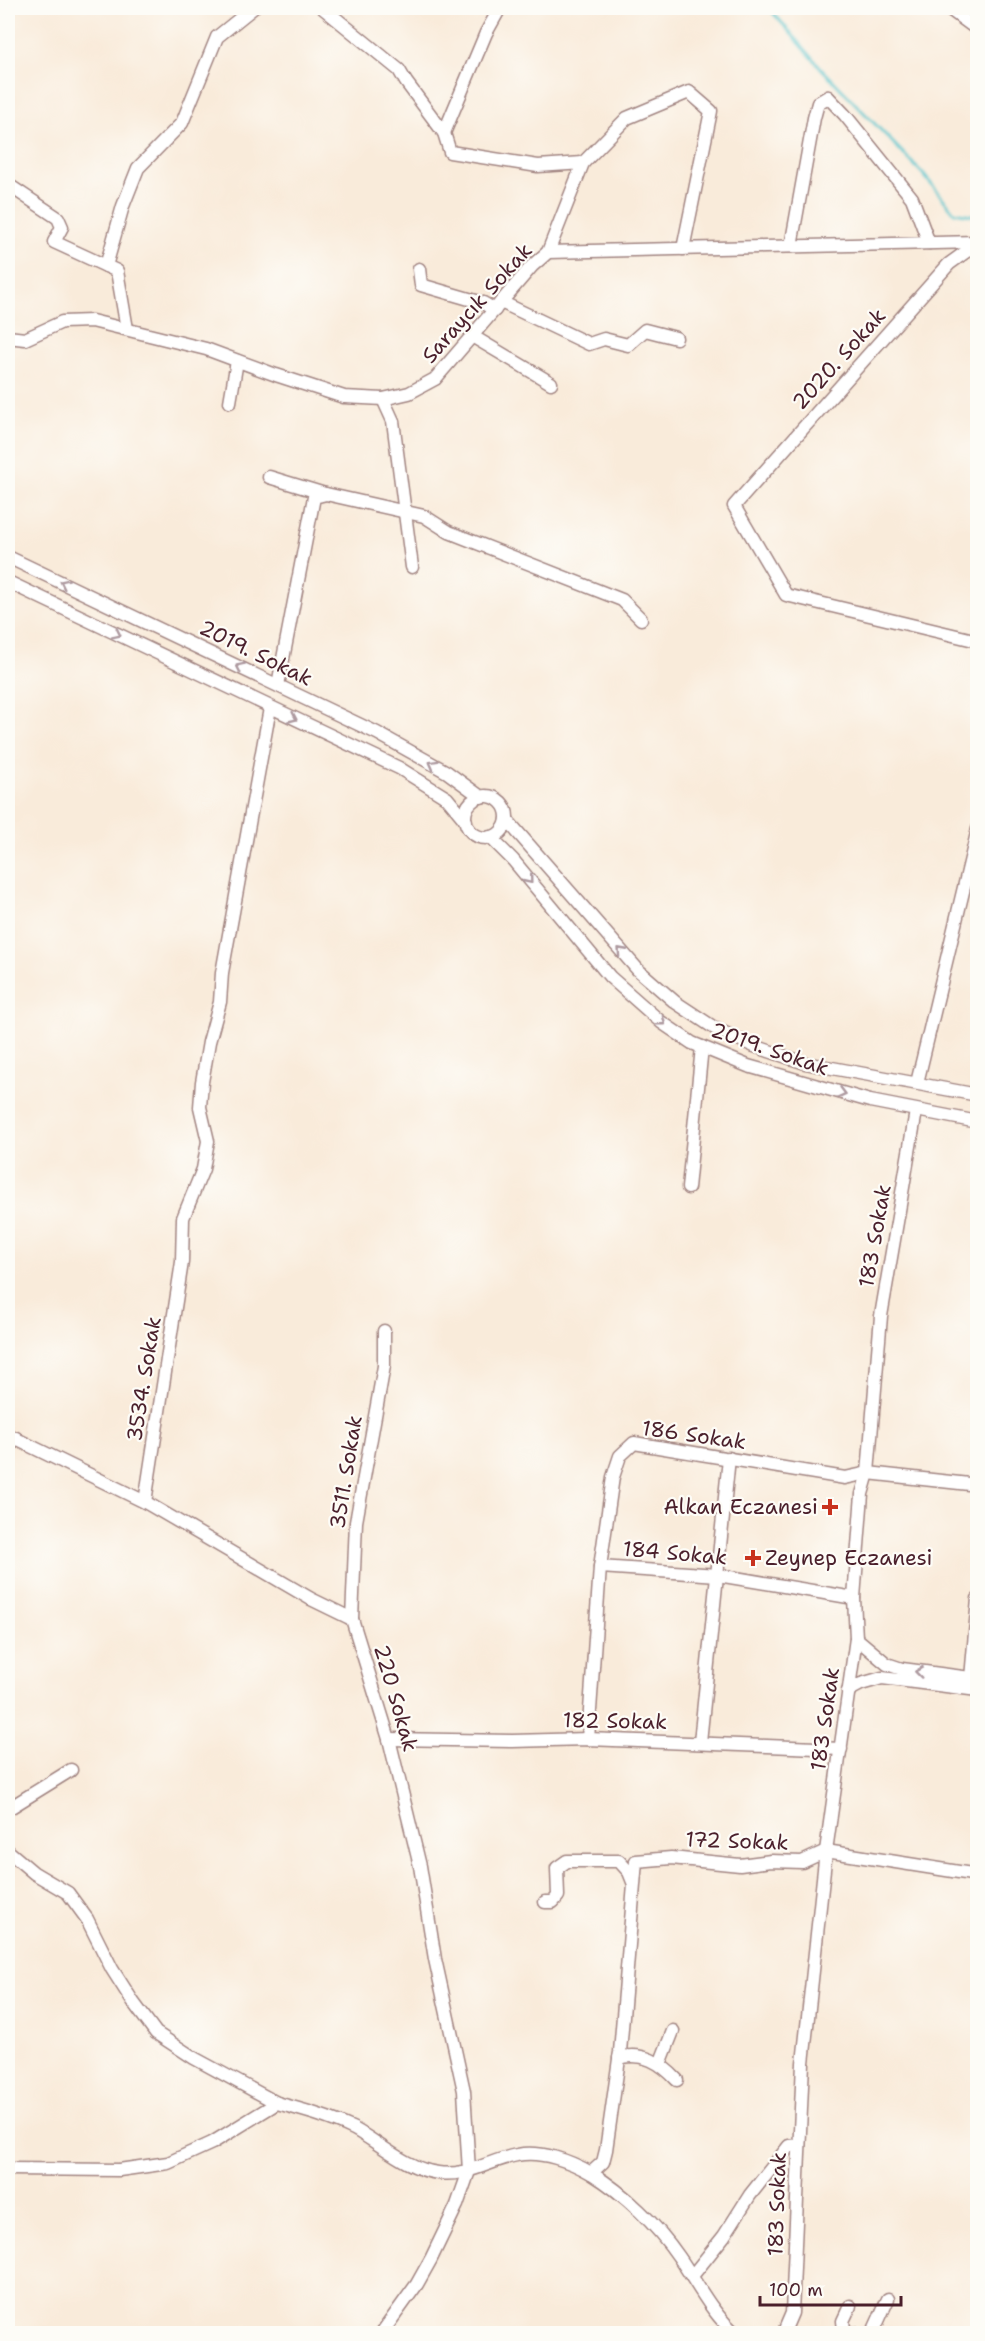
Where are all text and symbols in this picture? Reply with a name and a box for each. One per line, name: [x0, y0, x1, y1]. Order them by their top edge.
street label: Saraycık Sokak: [416, 237, 538, 369]
street label: 2020. Sokak: [786, 302, 892, 416]
one-way arrow: [60, 578, 71, 590]
street label: 2019. Sokak: [195, 613, 317, 693]
one-way arrow: [111, 627, 122, 639]
one-way arrow: [235, 663, 246, 675]
one-way arrow: [286, 711, 297, 723]
one-way arrow: [429, 760, 439, 771]
one-way arrow: [522, 873, 533, 884]
one-way arrow: [617, 947, 628, 957]
one-way arrow: [656, 1014, 667, 1025]
street label: 2019. Sokak: [707, 1016, 833, 1082]
one-way arrow: [837, 1086, 847, 1099]
street label: 183 Sokak: [852, 1182, 898, 1290]
street label: 3534. Sokak: [120, 1315, 168, 1443]
street label: 3511. Sokak: [323, 1413, 369, 1531]
street label: 186 Sokak: [640, 1414, 748, 1456]
place label: Alkan Eczanesi: [664, 1493, 818, 1521]
marker: Alkan Eczanesi: [823, 1500, 837, 1514]
street label: 184 Sokak: [622, 1534, 728, 1572]
place label: Zeynep Eczanesi: [765, 1544, 932, 1572]
marker: Zeynep Eczanesi: [746, 1551, 760, 1565]
street label: 220 Sokak: [367, 1641, 425, 1755]
street label: 183 Sokak: [804, 1665, 846, 1773]
one-way arrow: [915, 1666, 924, 1678]
street label: 182 Sokak: [563, 1706, 667, 1736]
street label: 172 Sokak: [685, 1825, 789, 1857]
street label: 183 Sokak: [761, 2151, 793, 2257]
scale bar: [760, 2269, 901, 2307]
text: 100 m: [769, 2278, 823, 2302]

